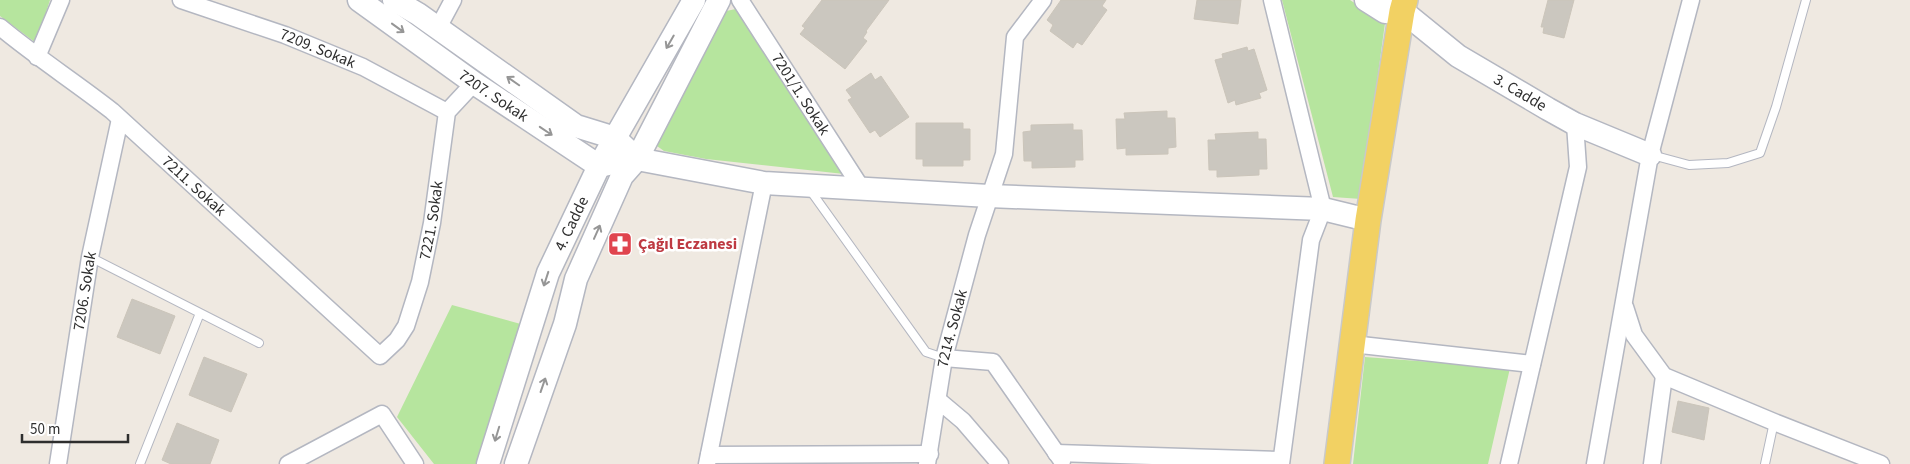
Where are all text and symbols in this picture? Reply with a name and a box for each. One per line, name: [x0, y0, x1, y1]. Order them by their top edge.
street label: 7209. Sokak: [277, 23, 359, 74]
one-way arrow: [391, 23, 404, 34]
one-way arrow: [665, 35, 675, 50]
street label: 7201/1. Sokak: [766, 49, 835, 139]
street label: 7207. Sokak: [454, 64, 533, 127]
street label: 3. Cadde: [1490, 68, 1551, 117]
one-way arrow: [506, 76, 520, 86]
one-way arrow: [539, 126, 553, 136]
street label: 7211. Sokak: [157, 151, 231, 221]
street label: 7221. Sokak: [414, 179, 449, 262]
street label: 4. Cadde: [549, 193, 594, 254]
one-way arrow: [593, 225, 603, 240]
pharmacy icon: Çağıl Eczanesi: [607, 231, 633, 257]
place label: Çağıl Eczanesi: [638, 233, 737, 255]
street label: 7206. Sokak: [68, 249, 102, 332]
one-way arrow: [541, 271, 550, 286]
street label: 7214. Sokak: [932, 287, 973, 369]
one-way arrow: [539, 378, 548, 393]
scale bar: [22, 412, 129, 444]
text: 50 m: [30, 419, 60, 440]
one-way arrow: [492, 426, 502, 442]

